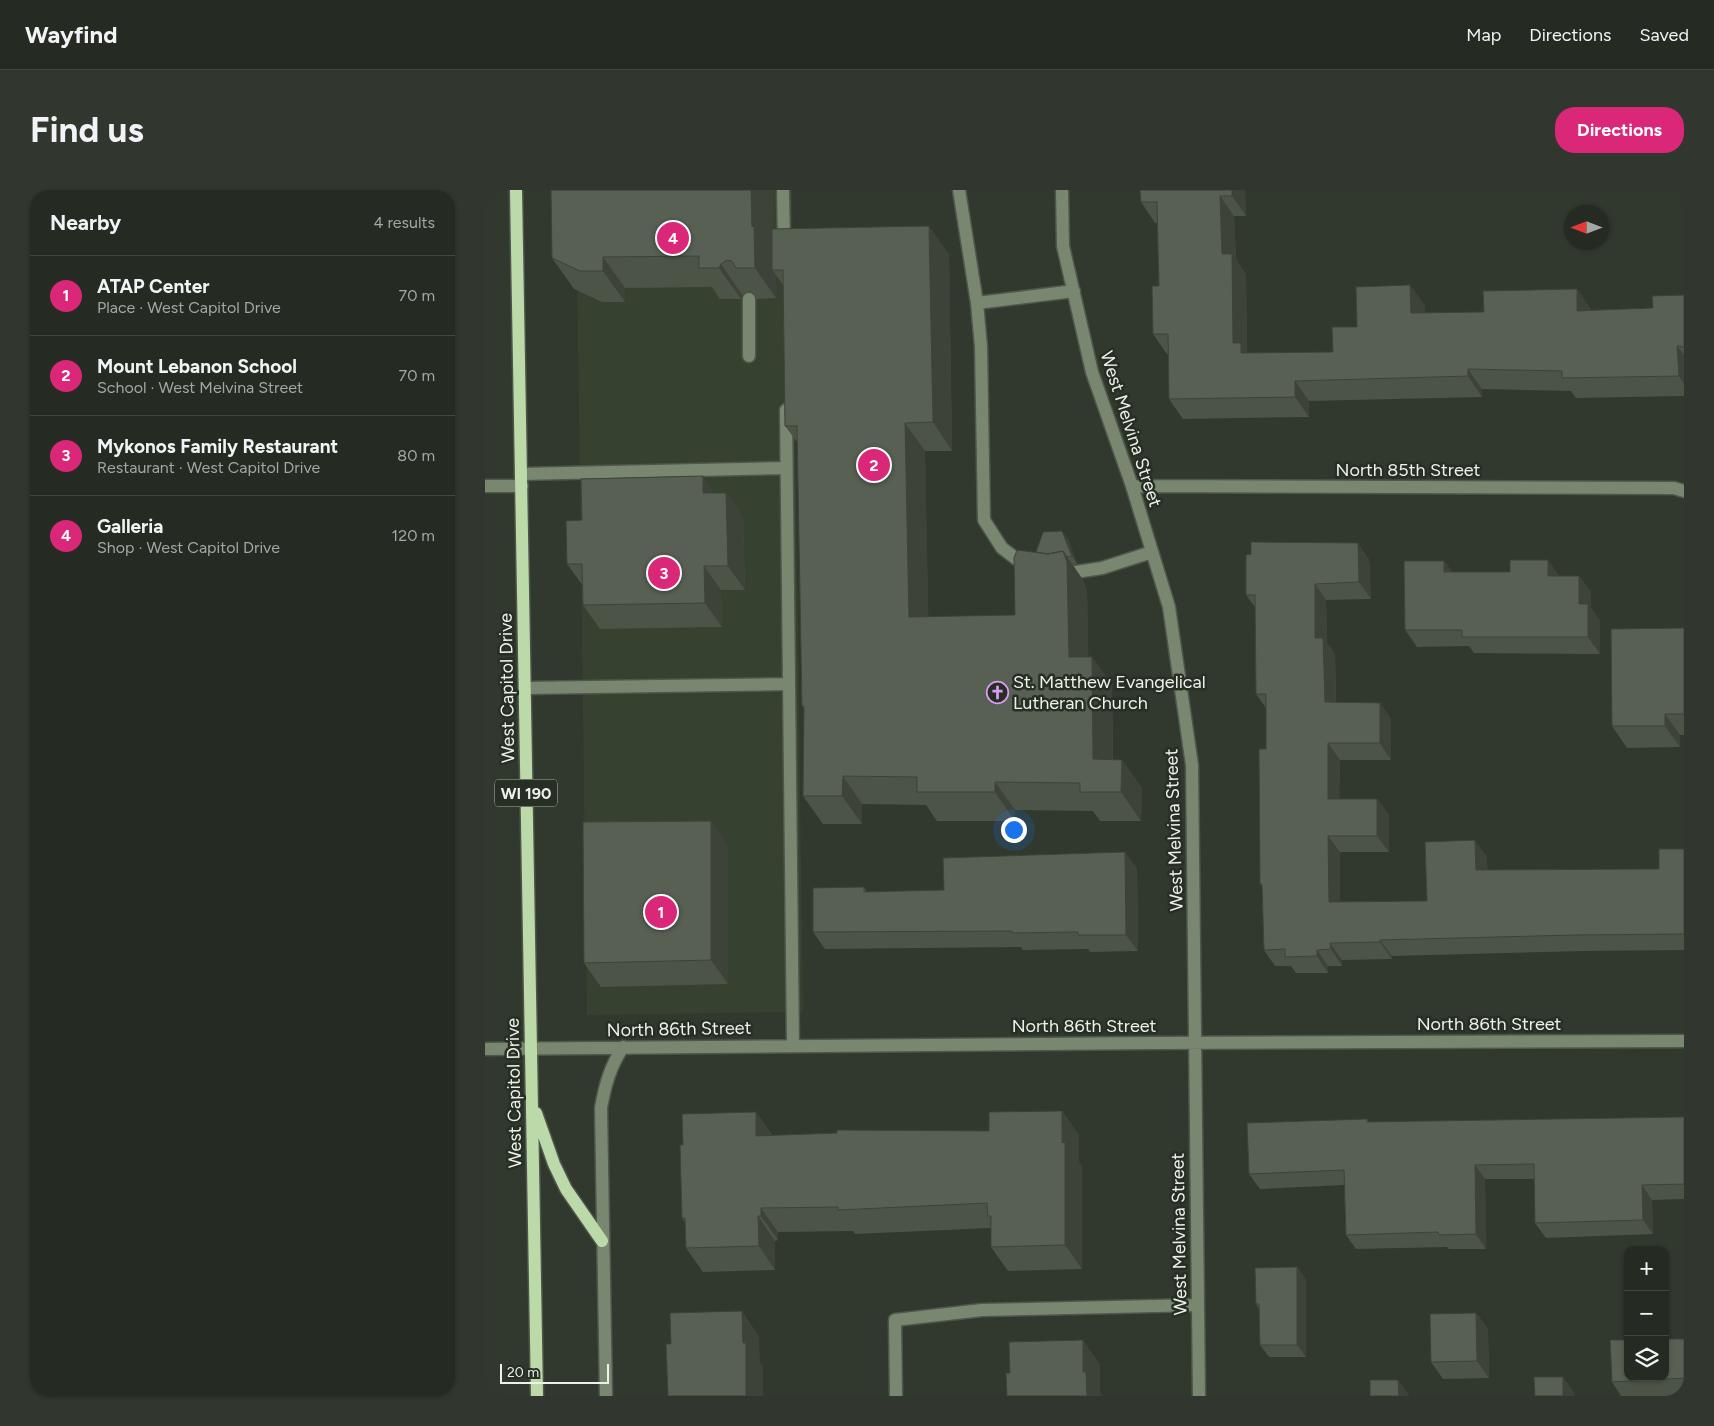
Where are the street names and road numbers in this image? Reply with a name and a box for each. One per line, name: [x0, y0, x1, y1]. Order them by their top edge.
street label: West Melvina Street: [1095, 348, 1167, 510]
street label: North 85th Street: [1336, 459, 1481, 481]
street label: West Capitol Drive: [495, 613, 519, 763]
street label: West Melvina Street: [1160, 748, 1188, 912]
road number: WI 190: [495, 780, 557, 806]
street label: North 86th Street: [1417, 1013, 1562, 1035]
street label: North 86th Street: [1012, 1015, 1157, 1037]
street label: North 86th Street: [606, 1017, 752, 1041]
street label: West Capitol Drive: [502, 1018, 526, 1168]
street label: West Melvina Street: [1167, 1152, 1191, 1315]

